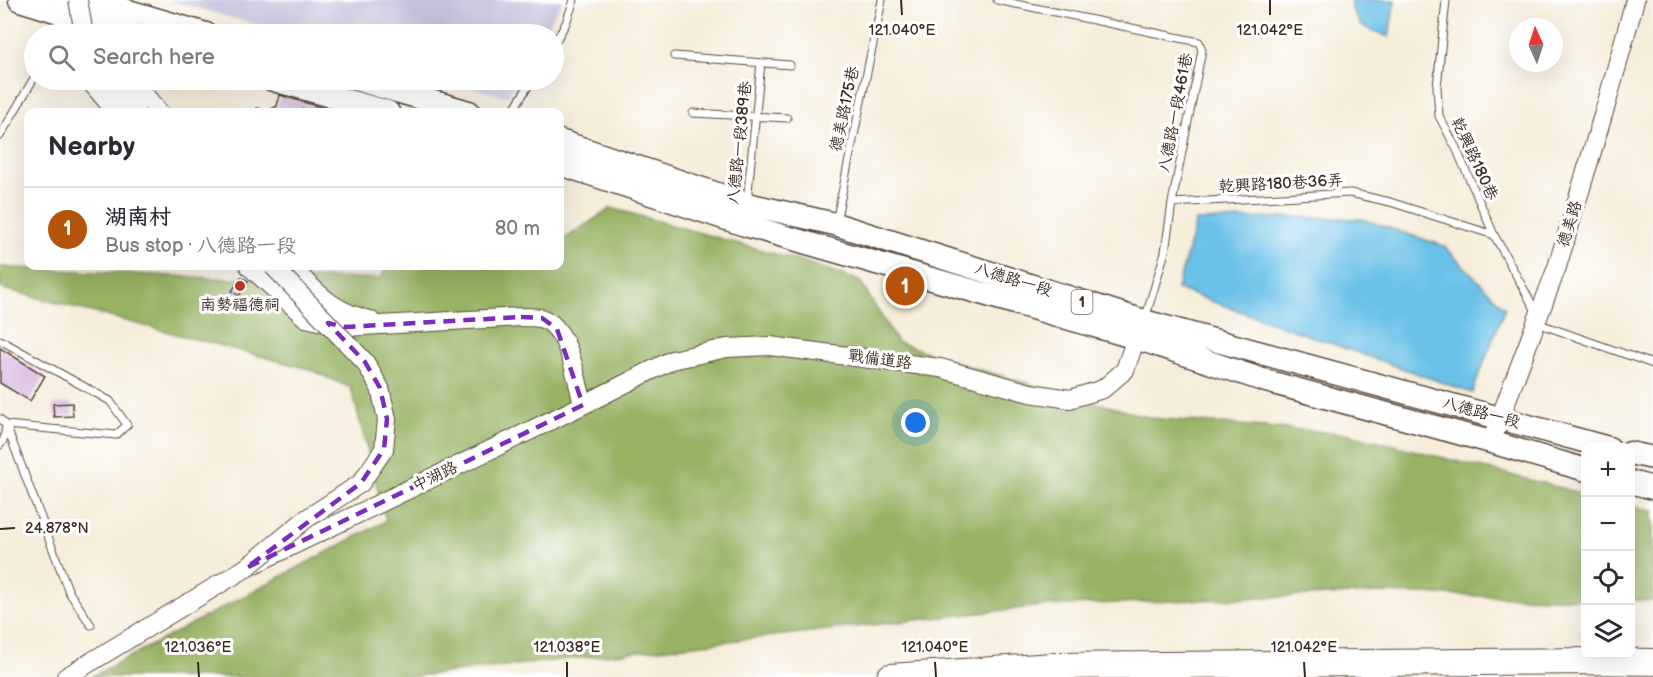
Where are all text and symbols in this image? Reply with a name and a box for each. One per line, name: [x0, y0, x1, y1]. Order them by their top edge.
north arrow: [1509, 18, 1563, 72]
text: 121.040°E: [869, 21, 935, 40]
text: 121.042°E: [1237, 21, 1303, 40]
search box: [24, 24, 564, 90]
icon: search: [45, 41, 78, 74]
text: Search here: [93, 44, 215, 71]
street label: 八德路一段461巷: [1155, 51, 1197, 175]
street label: 德美路175巷: [827, 64, 863, 154]
street label: 八德路一段389巷: [724, 80, 756, 206]
street label: 乾興路180巷: [1447, 115, 1501, 203]
text: Nearby: [48, 132, 135, 163]
street label: 乾興路180巷36弄: [1218, 171, 1344, 197]
street label: 德美路: [1554, 198, 1586, 250]
text: 湖南村: [105, 204, 171, 231]
text: 1: [63, 217, 72, 241]
text: 80 m: [495, 217, 540, 241]
text: Bus stop · 八德路一段: [105, 234, 297, 258]
street label: 八德路一段: [972, 259, 1054, 301]
pin: 1: [886, 264, 924, 308]
marker: 南勢福德祠: [233, 279, 247, 293]
road number: 1: [1072, 290, 1092, 314]
place label: 南勢福德祠: [200, 296, 280, 315]
street label: 戰備道路: [847, 347, 913, 373]
street label: 八德路一段: [1440, 393, 1522, 433]
your location: [901, 408, 930, 437]
map controls: [1581, 443, 1635, 659]
button: +: [1581, 443, 1635, 497]
street label: 中湖路: [409, 458, 461, 496]
button: −: [1581, 497, 1635, 551]
text: 24.878°N: [25, 519, 89, 538]
button: locate: [1581, 551, 1635, 605]
button: layers: [1581, 605, 1635, 659]
text: 121.036°E: [165, 638, 232, 657]
text: 121.038°E: [534, 638, 600, 657]
text: 121.040°E: [902, 638, 968, 657]
text: 121.042°E: [1271, 638, 1337, 657]

